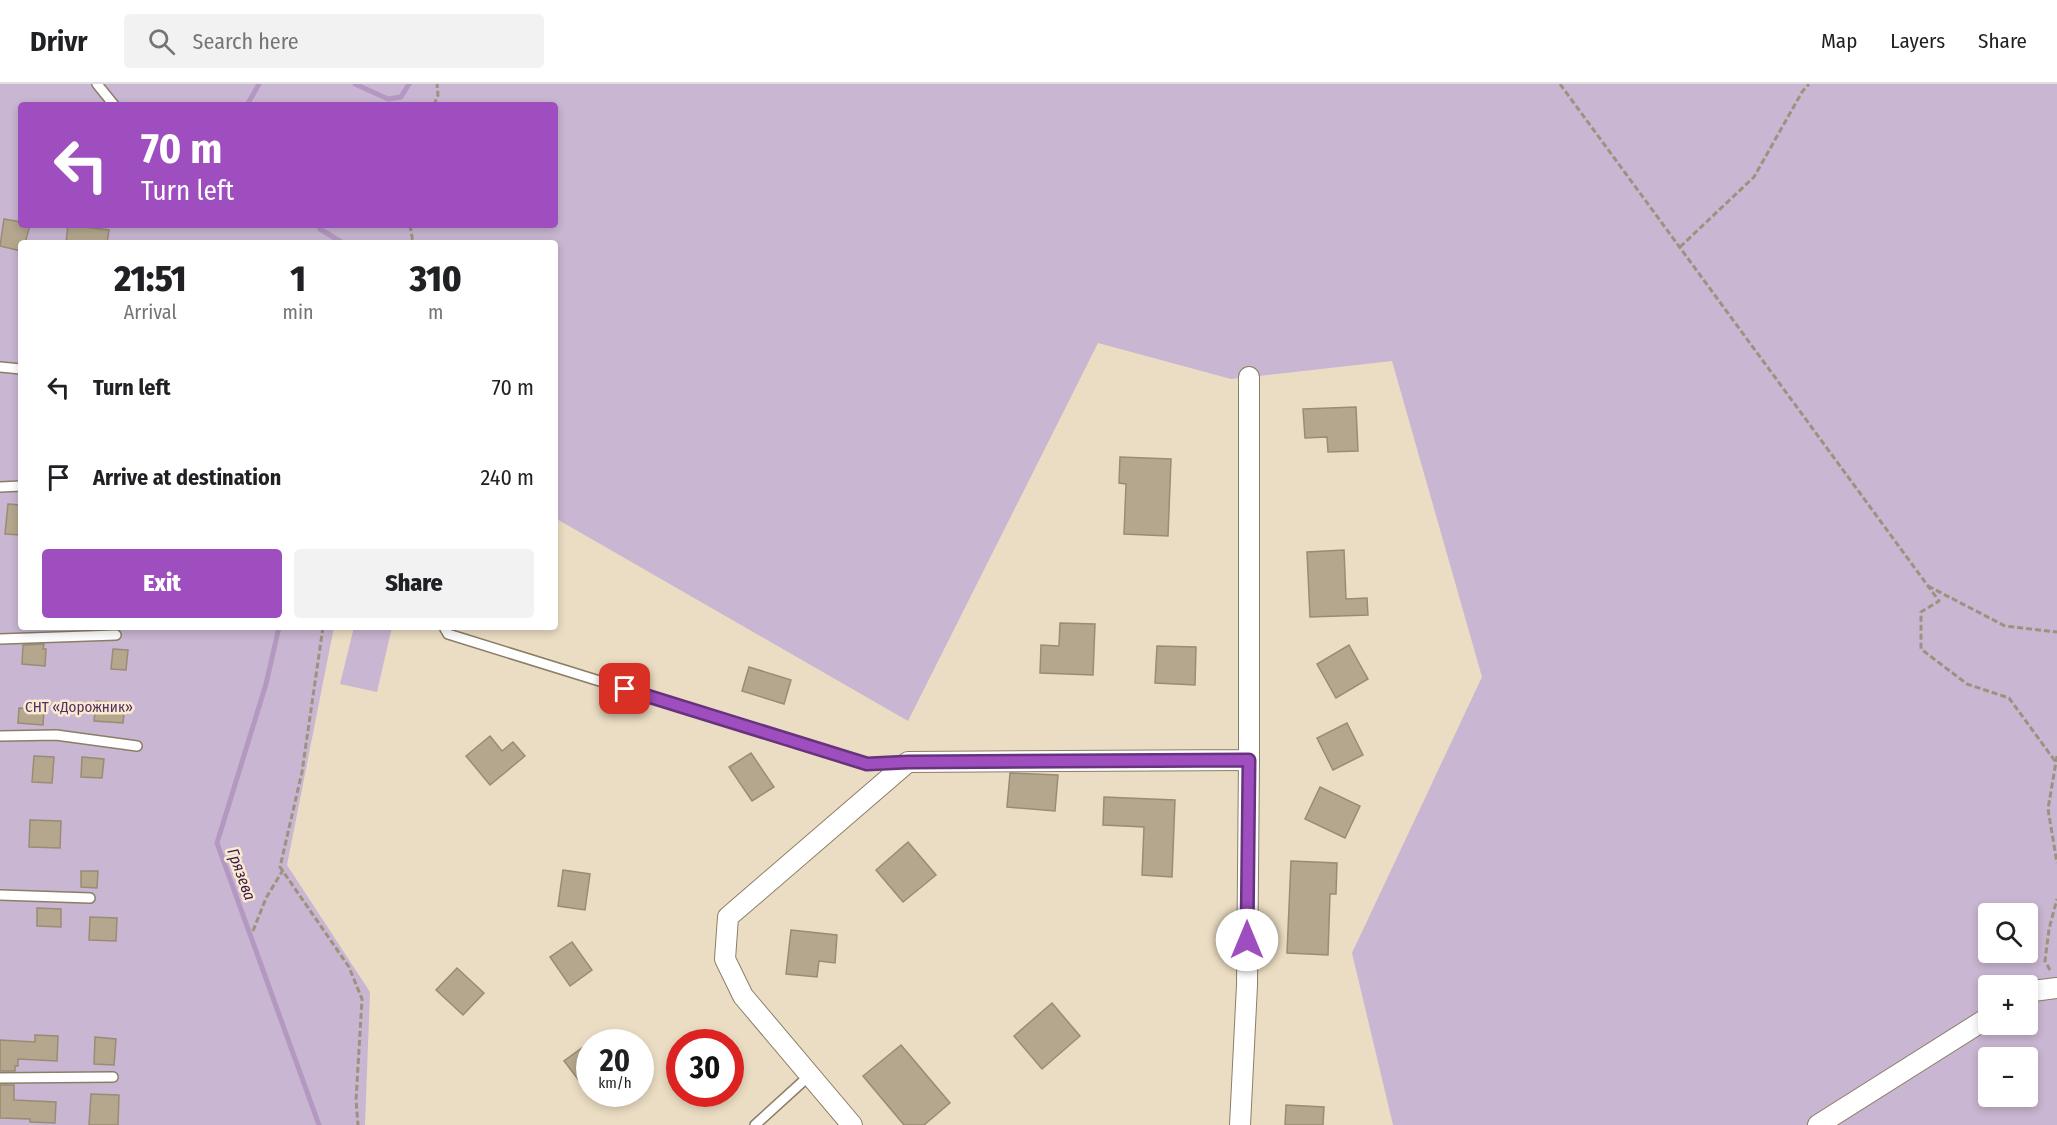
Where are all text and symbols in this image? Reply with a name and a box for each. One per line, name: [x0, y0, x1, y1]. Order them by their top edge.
search box: [124, 14, 544, 68]
text: Drivr: [30, 25, 88, 58]
icon: search: [145, 25, 178, 58]
text: Search here: [193, 28, 299, 55]
text: Map: [1821, 28, 1857, 54]
text: Layers: [1890, 28, 1945, 54]
text: Share: [1978, 28, 2027, 54]
text: 70 m: [141, 124, 222, 174]
icon: left: [42, 126, 120, 204]
text: Turn left: [141, 175, 234, 207]
text: 21:51: [114, 257, 186, 301]
text: 1: [290, 257, 306, 301]
text: 310: [410, 257, 462, 301]
text: Arrival: [124, 300, 177, 324]
text: min: [283, 300, 313, 324]
text: m: [428, 300, 443, 324]
icon: left: [42, 371, 75, 404]
text: Turn left: [93, 374, 171, 401]
text: 70 m: [492, 374, 534, 401]
icon: arrive: [42, 461, 75, 494]
text: Arrive at destination: [93, 464, 281, 491]
text: 240 m: [481, 464, 534, 491]
button: Exit: [42, 549, 282, 618]
button: Share: [294, 549, 534, 618]
pin: [599, 663, 650, 714]
icon: arrive: [608, 672, 641, 705]
park label: СНТ «Дорожник»: [25, 698, 133, 716]
water label: Грязева: [223, 846, 260, 903]
map controls: [1978, 903, 2038, 1107]
button: search: [1978, 903, 2038, 963]
position arrow: [1215, 908, 1279, 972]
button: +: [1978, 975, 2038, 1035]
speed limit sign: 30: [666, 1029, 744, 1107]
text: 20: [600, 1043, 630, 1079]
button: −: [1978, 1047, 2038, 1107]
text: km/h: [598, 1074, 632, 1092]

